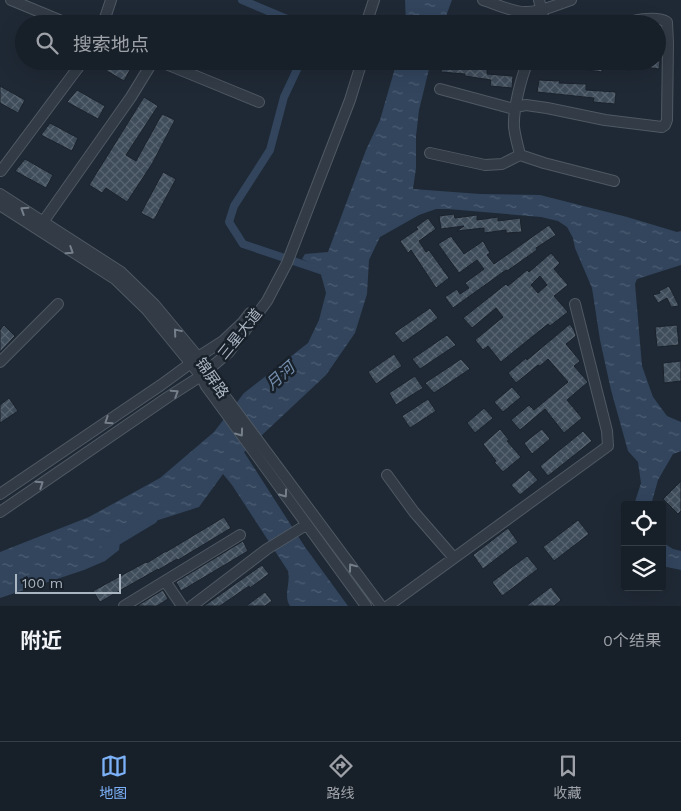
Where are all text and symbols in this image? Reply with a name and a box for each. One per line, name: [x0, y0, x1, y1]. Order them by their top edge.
search box: [15, 15, 666, 70]
icon: search: [33, 29, 61, 57]
text: 搜索地点: [73, 33, 149, 56]
one-way arrow: [21, 207, 30, 216]
one-way arrow: [65, 244, 74, 254]
street label: 三星大道: [214, 305, 266, 363]
one-way arrow: [174, 329, 183, 338]
street label: 锦屏路: [192, 354, 232, 402]
water label: 月河: [262, 356, 300, 394]
one-way arrow: [169, 389, 178, 399]
one-way arrow: [104, 415, 114, 424]
one-way arrow: [234, 427, 243, 437]
one-way arrow: [34, 481, 44, 490]
one-way arrow: [278, 488, 286, 497]
map controls: [621, 501, 666, 591]
button: locate: [621, 501, 666, 546]
button: layers: [621, 546, 666, 591]
one-way arrow: [349, 564, 357, 573]
scale bar: [15, 571, 121, 594]
text: 100 m: [22, 575, 63, 591]
text: 附近: [20, 628, 62, 653]
text: 0个结果: [603, 631, 661, 650]
tab: 地图: [100, 752, 128, 802]
tab: 路线: [327, 752, 355, 802]
tab: 收藏: [554, 752, 582, 802]

